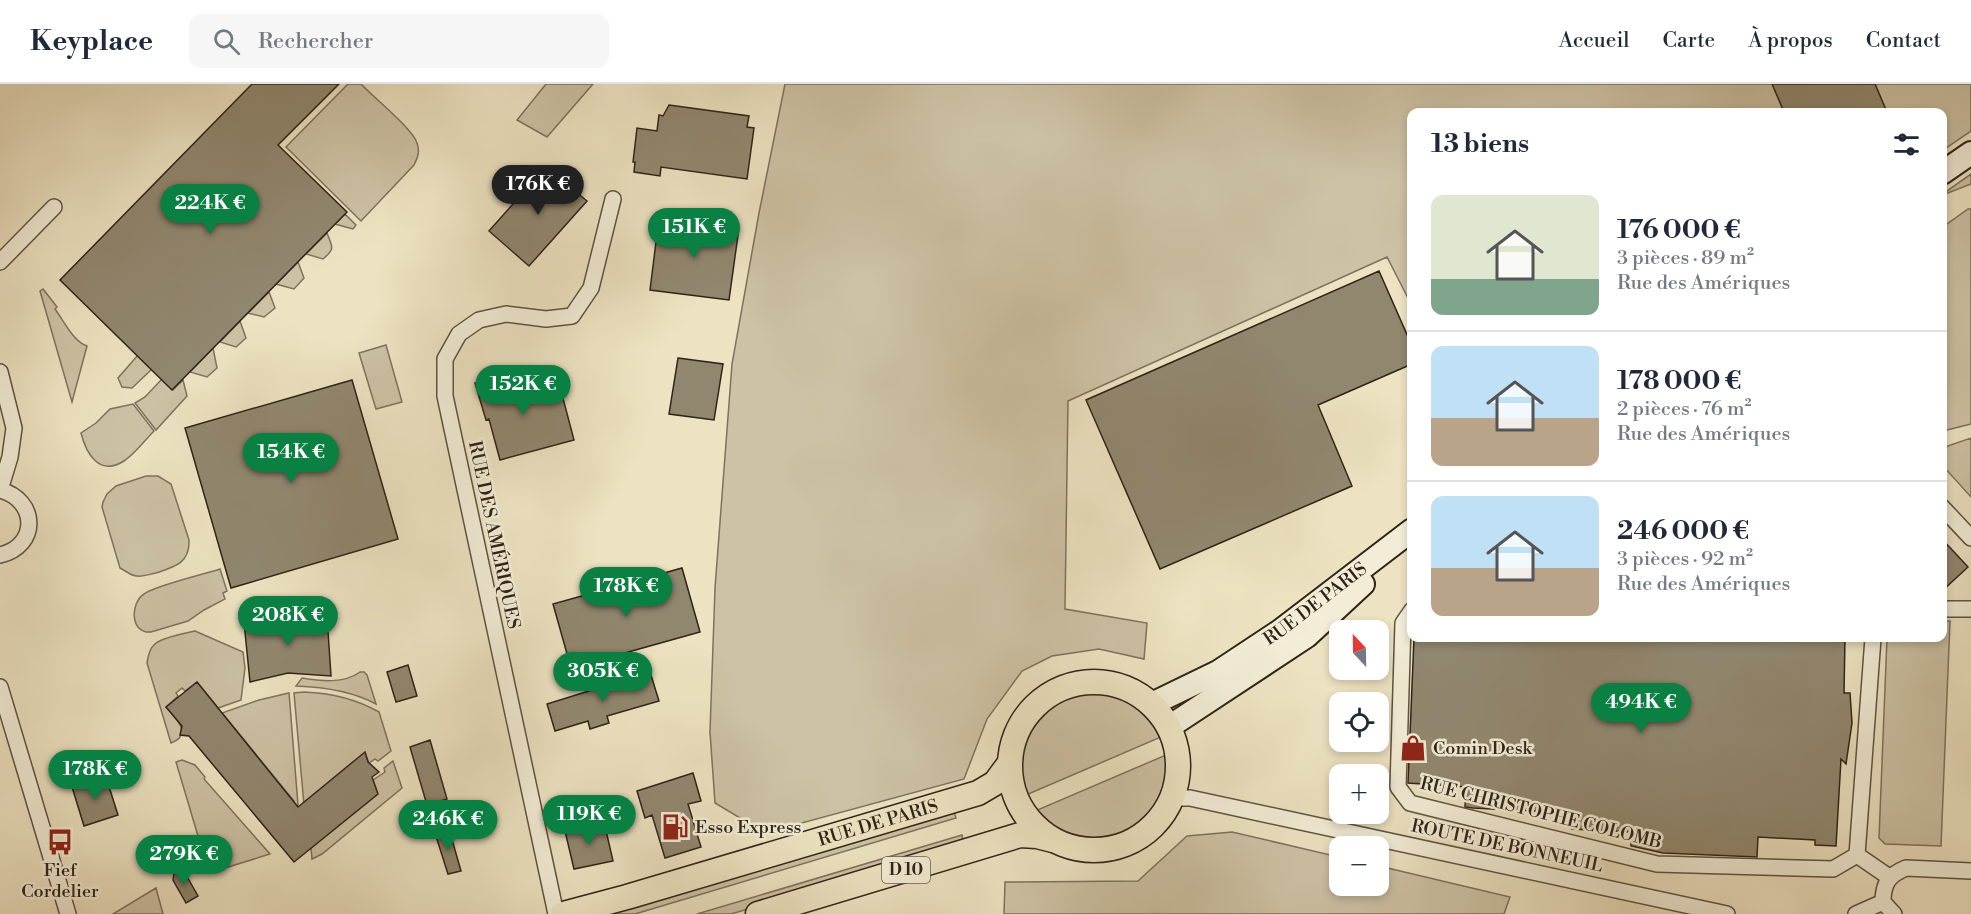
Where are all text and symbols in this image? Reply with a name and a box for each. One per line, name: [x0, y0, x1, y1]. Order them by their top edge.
search box: [189, 14, 609, 68]
text: Keyplace: [30, 24, 153, 59]
icon: search: [210, 25, 243, 58]
text: Rechercher: [258, 28, 373, 55]
text: Accueil: [1559, 28, 1630, 54]
text: Carte: [1663, 28, 1715, 54]
text: À propos: [1748, 28, 1833, 54]
text: Contact: [1866, 28, 1941, 54]
text: 13 biens: [1431, 128, 1529, 160]
icon: filters: [1890, 128, 1923, 161]
pin: 176K €: [489, 165, 587, 216]
text: 176K €: [506, 172, 570, 197]
pin: 224K €: [161, 184, 259, 235]
text: 224K €: [175, 191, 246, 216]
pin: 151K €: [645, 208, 743, 259]
text: 176 000 €: [1617, 214, 1741, 246]
text: 151K €: [662, 215, 726, 240]
icon: home: [1479, 219, 1551, 291]
text: 3 pièces · 89 m²: [1617, 246, 1754, 271]
text: Rue des Amériques: [1617, 271, 1790, 296]
pin: 152K €: [474, 365, 572, 416]
text: 178 000 €: [1617, 365, 1741, 397]
icon: home: [1479, 370, 1551, 442]
text: 152K €: [490, 372, 556, 397]
text: 2 pièces · 76 m²: [1617, 397, 1752, 422]
text: Rue des Amériques: [1617, 422, 1790, 447]
pin: 154K €: [242, 433, 340, 484]
street label: RUE DES AMÉRIQUES: [463, 439, 525, 631]
text: 154K €: [257, 440, 325, 465]
text: 246 000 €: [1617, 515, 1749, 547]
icon: home: [1479, 520, 1551, 592]
text: 3 pièces · 92 m²: [1617, 547, 1753, 572]
street label: RUE DE PARIS: [1259, 557, 1372, 650]
pin: 178K €: [577, 567, 675, 618]
text: Rue des Amériques: [1617, 572, 1790, 597]
text: 178K €: [593, 574, 659, 599]
pin: 208K €: [239, 596, 337, 647]
text: 208K €: [252, 603, 324, 628]
north arrow: [1329, 620, 1389, 680]
map controls: [1329, 620, 1389, 896]
pin: 305K €: [554, 652, 652, 703]
text: 305K €: [567, 659, 639, 684]
pin: 494K €: [1592, 683, 1690, 734]
text: 494K €: [1605, 690, 1677, 715]
button: locate: [1329, 692, 1389, 752]
shop icon: Comin Desk: [1398, 733, 1428, 763]
place label: Comin Desk: [1433, 737, 1534, 760]
pin: 178K €: [46, 750, 144, 801]
text: 178K €: [62, 757, 128, 782]
button: +: [1329, 764, 1389, 824]
street label: RUE CHRISTOPHE COLOMB: [1418, 772, 1664, 854]
street label: RUE DE PARIS: [815, 794, 941, 851]
pin: 119K €: [540, 795, 638, 846]
pin: 246K €: [399, 800, 497, 851]
text: 119K €: [557, 802, 621, 827]
text: 246K €: [412, 807, 484, 832]
fuel station icon: Esso Express: [660, 812, 690, 842]
street label: ROUTE DE BONNEUIL: [1409, 814, 1605, 878]
place label: Esso Express: [695, 816, 802, 839]
bus stop icon: Fief Cordelier: [45, 827, 75, 857]
pin: 279K €: [135, 835, 233, 886]
button: −: [1329, 836, 1389, 896]
text: 279K €: [150, 842, 218, 867]
road number: D 10: [882, 857, 930, 883]
place label: Fief Cordelier: [21, 859, 99, 903]

